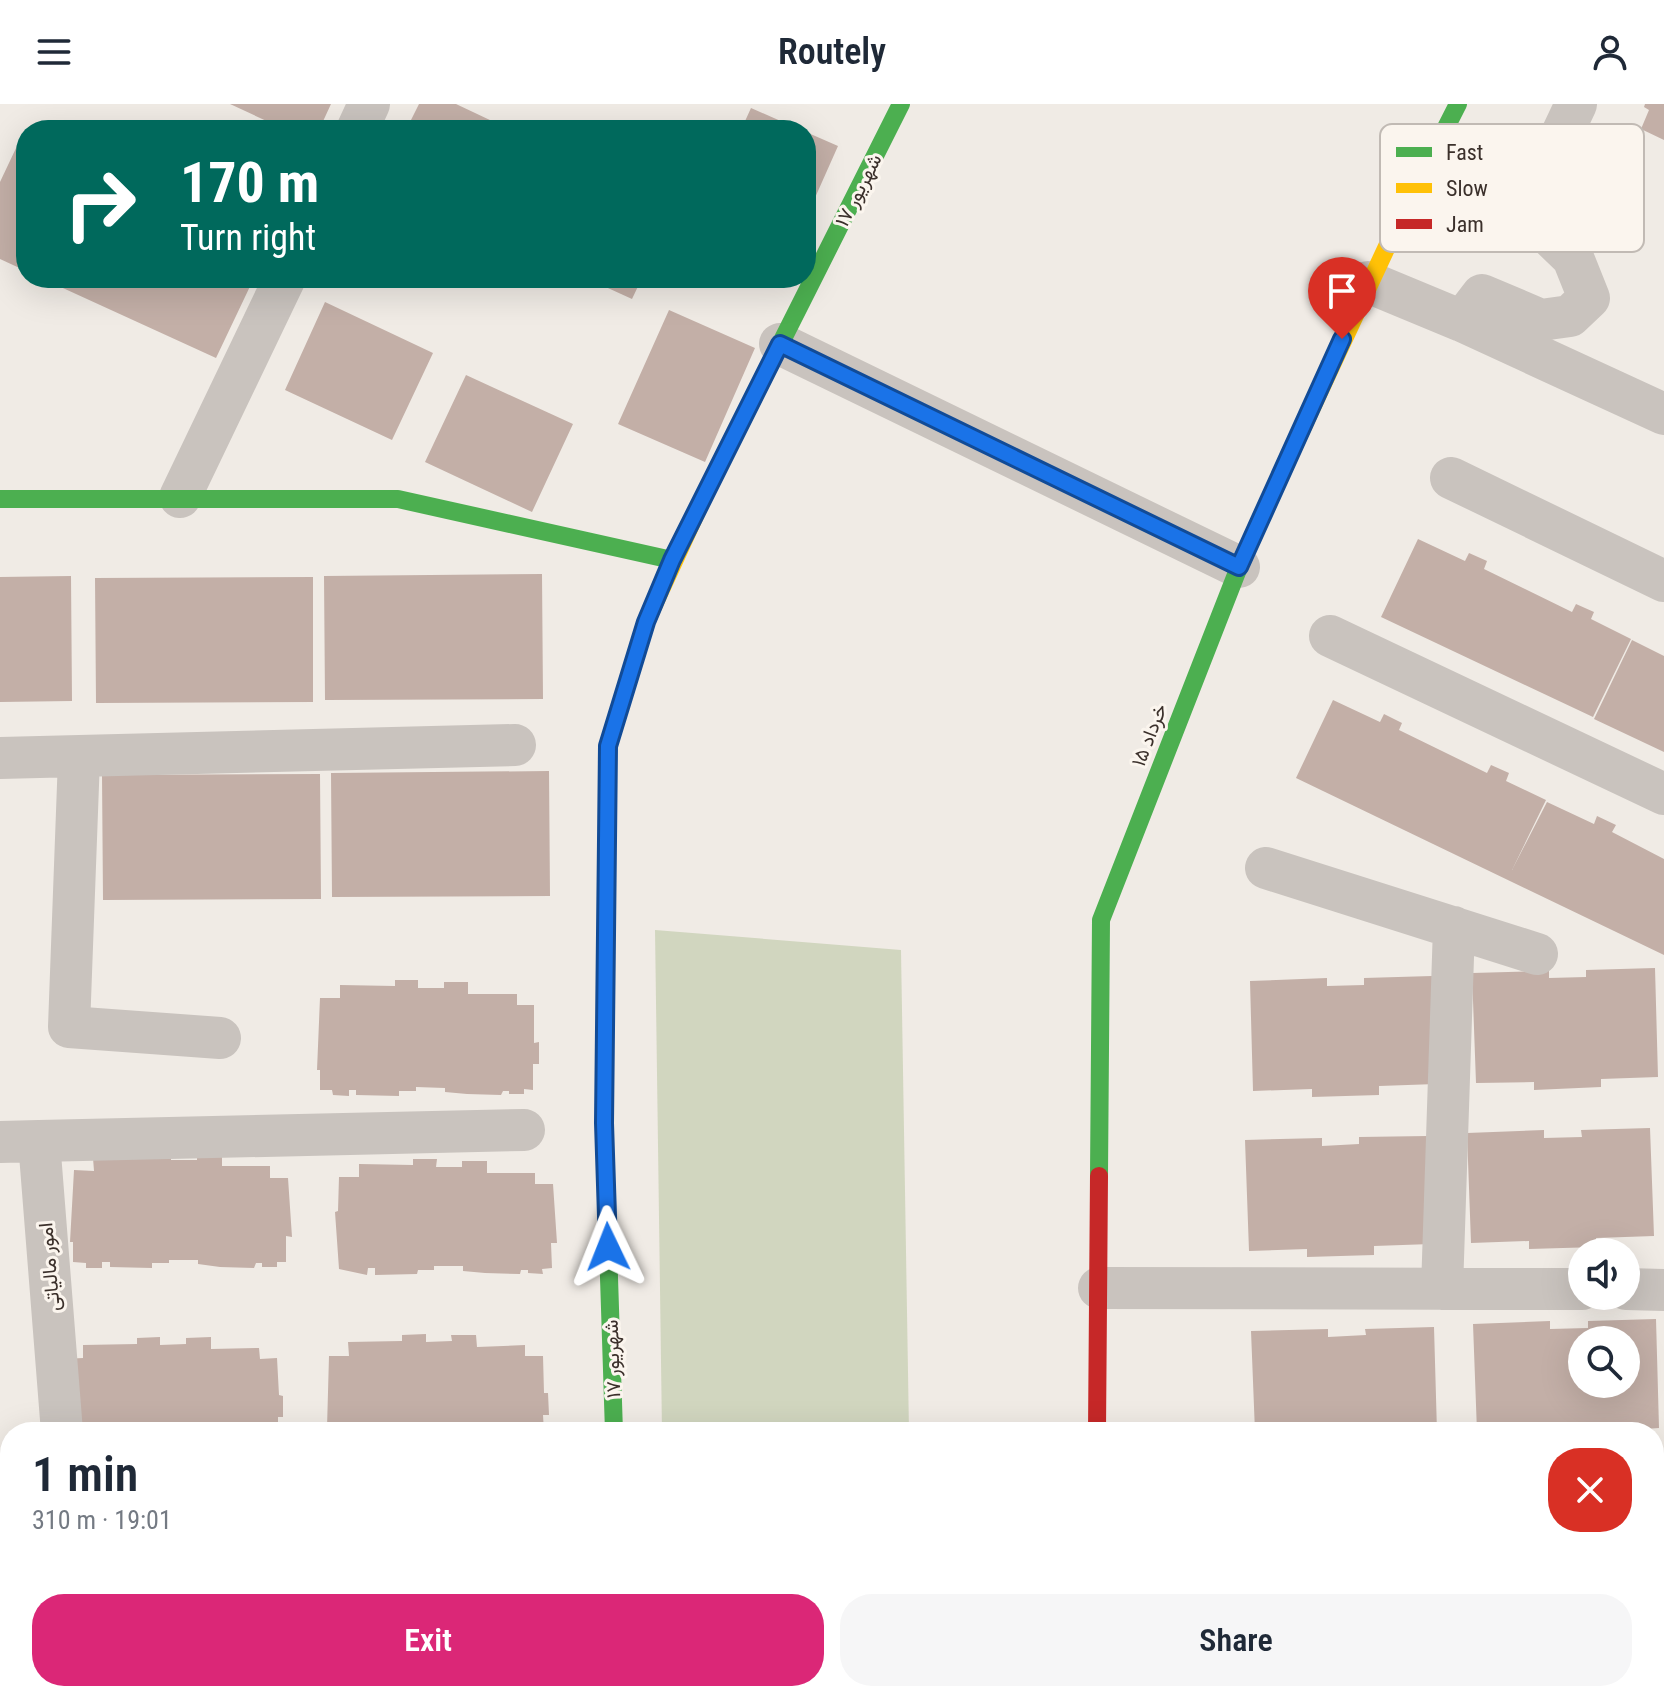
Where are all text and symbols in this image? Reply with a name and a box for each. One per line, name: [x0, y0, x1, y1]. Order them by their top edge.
icon: menu: [32, 30, 76, 74]
icon: person: [1588, 30, 1632, 74]
text: Routely: [778, 31, 886, 73]
legend: [1380, 124, 1644, 252]
text: Fast: [1446, 140, 1483, 165]
text: 170 m: [180, 150, 319, 216]
street label: ۱۷ شهریور: [829, 150, 887, 231]
icon: right: [48, 152, 152, 256]
text: Slow: [1446, 176, 1488, 201]
text: Jam: [1446, 212, 1484, 237]
text: Turn right: [180, 217, 316, 259]
pin: [1308, 257, 1376, 339]
icon: arrive: [1320, 269, 1364, 313]
street label: ۱۵ خرداد: [1126, 700, 1173, 770]
position arrow: [566, 1205, 650, 1289]
street label: امور مالیاتی: [33, 1222, 66, 1312]
map controls: [1568, 1238, 1640, 1398]
button: sound: [1568, 1238, 1640, 1310]
street label: ۱۷ شهریور: [599, 1319, 626, 1399]
button: search: [1568, 1326, 1640, 1398]
text: 1 min: [32, 1446, 138, 1503]
button: close: [1548, 1448, 1632, 1532]
text: 310 m · 19:01: [32, 1505, 172, 1535]
button: Exit: [32, 1594, 824, 1686]
button: Share: [840, 1594, 1632, 1686]

